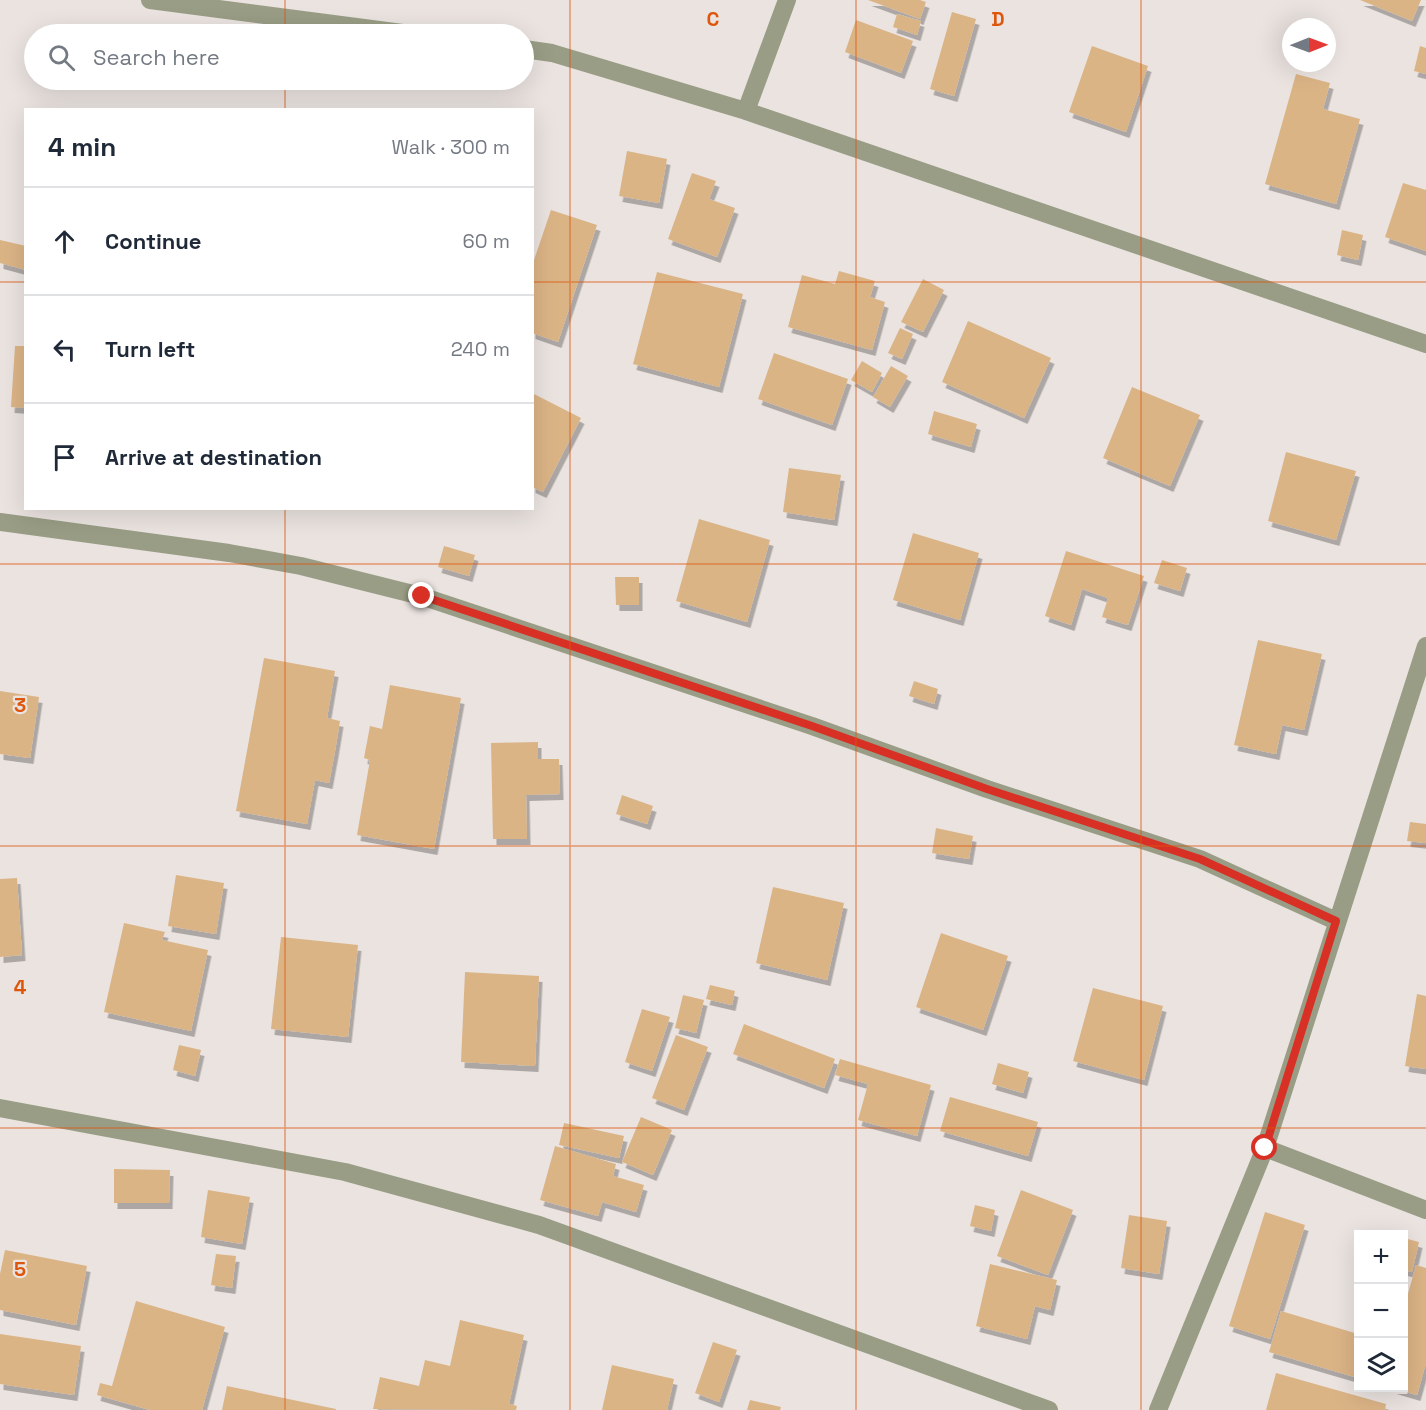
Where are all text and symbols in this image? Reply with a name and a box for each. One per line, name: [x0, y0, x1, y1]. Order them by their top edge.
text: C: [707, 6, 720, 32]
text: D: [991, 6, 1005, 32]
north arrow: [1282, 18, 1336, 72]
search box: [24, 24, 534, 90]
icon: search: [45, 41, 78, 74]
text: Search here: [93, 43, 220, 71]
text: 4 min: [48, 130, 116, 164]
text: Walk · 300 m: [391, 134, 510, 160]
icon: ahead: [48, 225, 81, 258]
text: Continue: [105, 227, 201, 255]
text: 60 m: [463, 228, 510, 254]
icon: left: [48, 333, 81, 366]
text: Turn left: [105, 335, 195, 363]
text: 240 m: [451, 336, 510, 362]
icon: arrive: [48, 441, 81, 474]
text: Arrive at destination: [105, 443, 322, 471]
route end: [408, 582, 434, 608]
text: 3: [14, 692, 26, 718]
text: 4: [14, 974, 27, 1000]
route start: [1251, 1134, 1277, 1160]
map controls: [1354, 1230, 1408, 1392]
button: +: [1354, 1230, 1408, 1284]
text: 5: [14, 1256, 26, 1282]
button: −: [1354, 1284, 1408, 1338]
button: layers: [1354, 1338, 1408, 1392]

